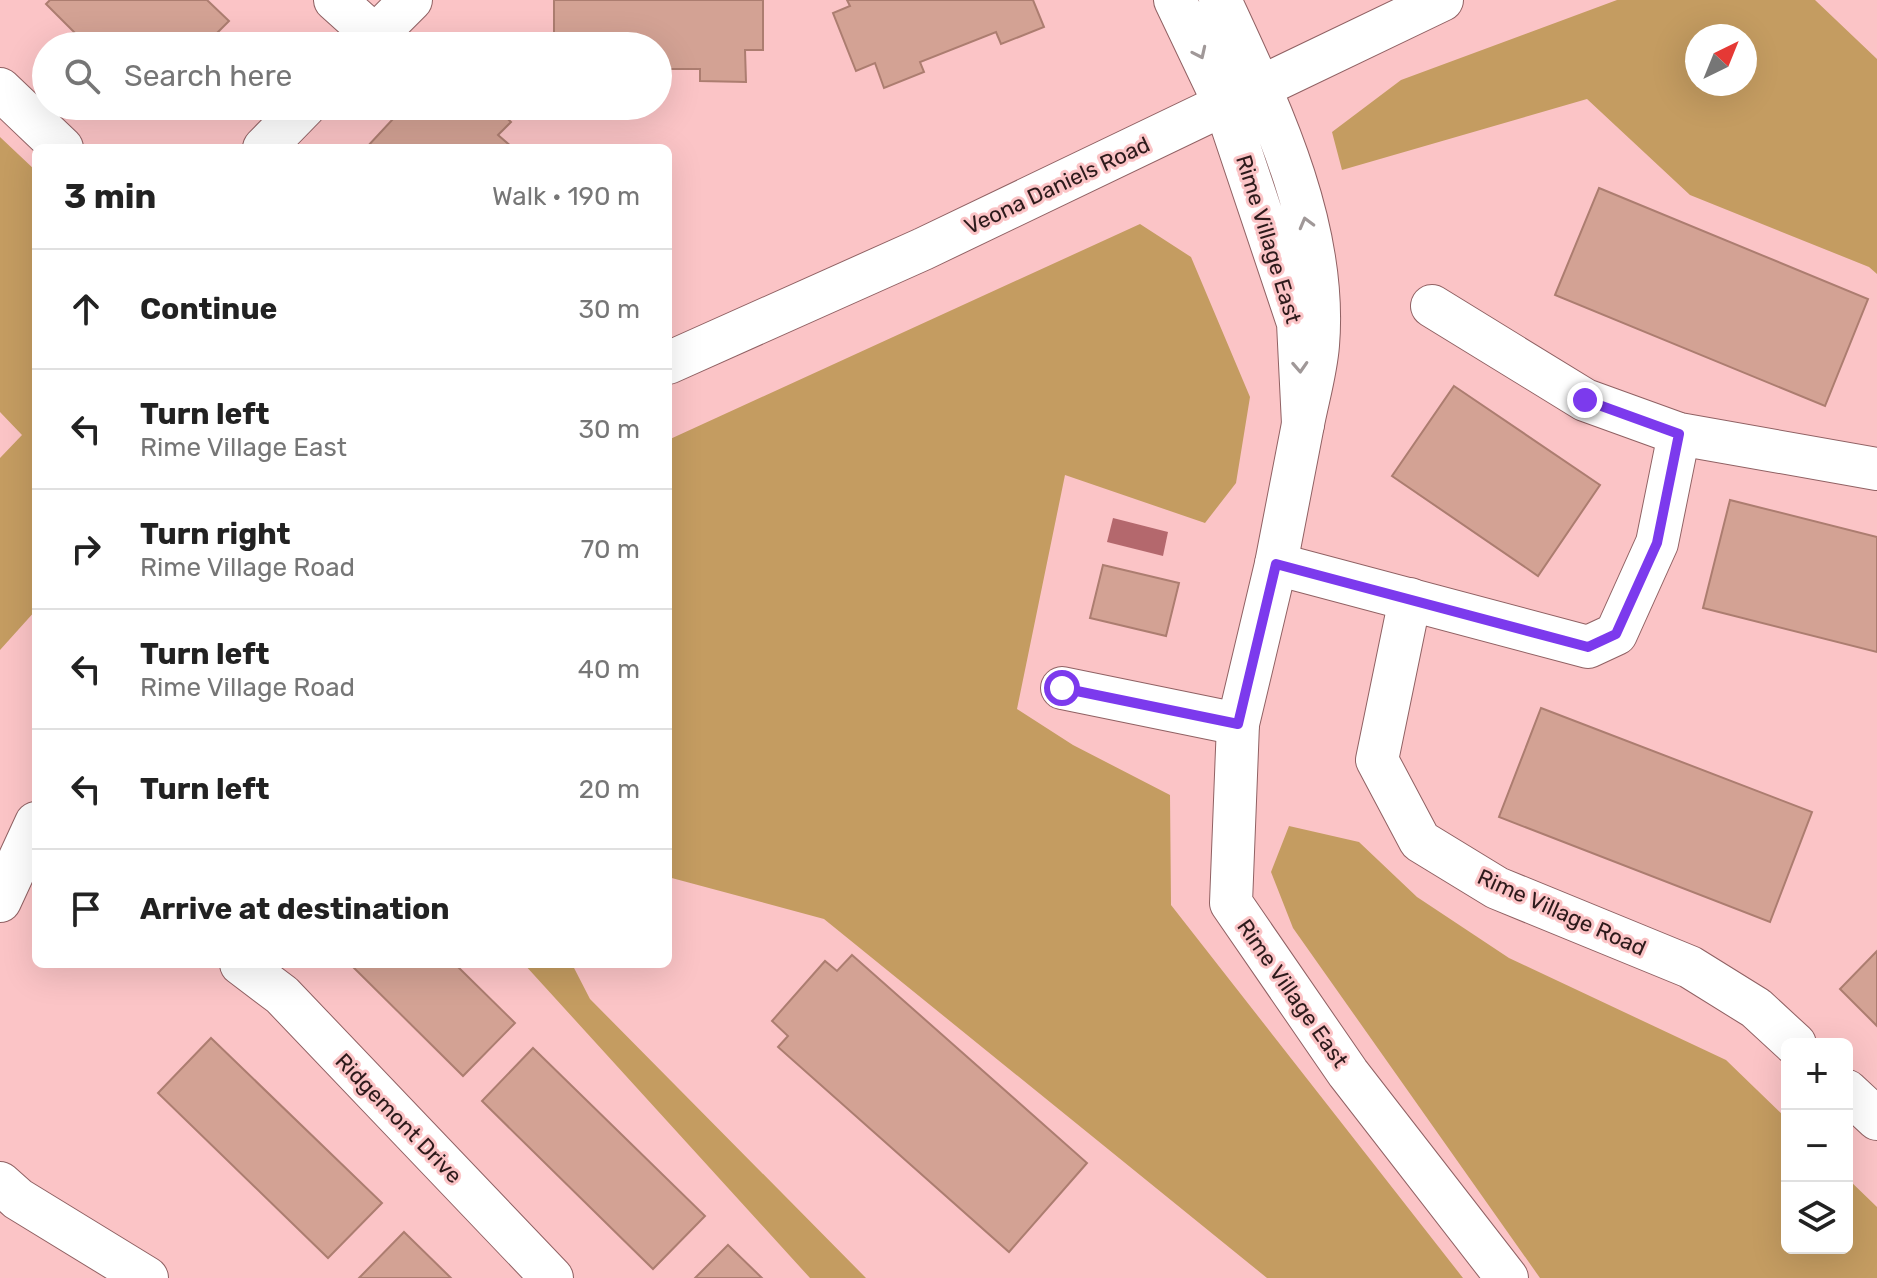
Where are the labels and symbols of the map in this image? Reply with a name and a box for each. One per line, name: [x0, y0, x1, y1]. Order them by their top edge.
north arrow: [1685, 24, 1757, 96]
one-way arrow: [1190, 44, 1206, 59]
street label: Veona Daniels Road: [960, 131, 1154, 240]
street label: Rime Village East: [1230, 152, 1307, 327]
one-way arrow: [1299, 217, 1316, 231]
one-way arrow: [1291, 361, 1308, 374]
route end: [1567, 382, 1603, 418]
route start: [1044, 670, 1080, 706]
street label: Rime Village Road: [1473, 863, 1650, 962]
street label: Rime Village East: [1231, 914, 1354, 1073]
street label: Ridgemont Drive: [330, 1048, 468, 1189]

